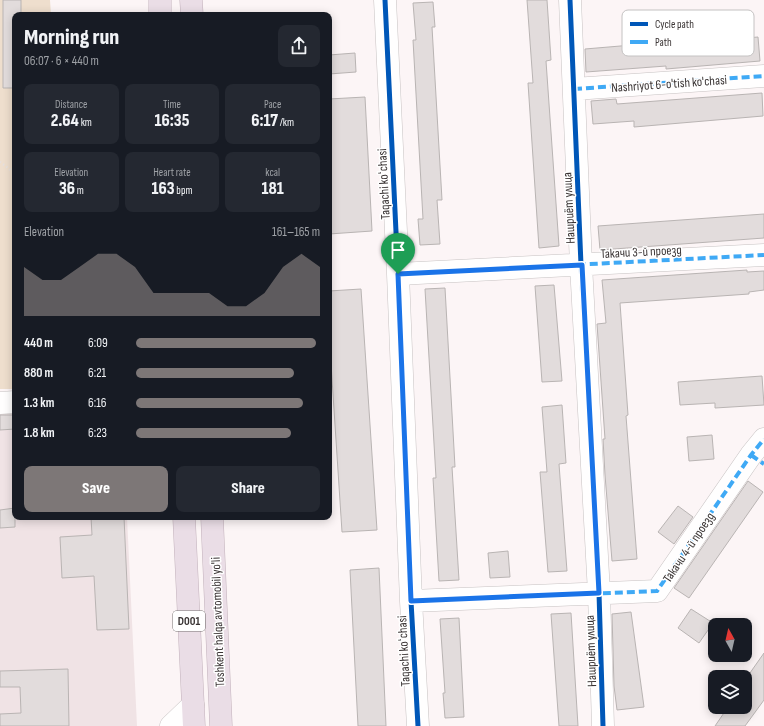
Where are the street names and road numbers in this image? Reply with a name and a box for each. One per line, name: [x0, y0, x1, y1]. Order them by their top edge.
street label: Nashriyot 6-o'tish ko'chasi: [611, 72, 727, 96]
street label: Taqachi koʻchasi: [374, 148, 394, 220]
street label: Нашриёт улица: [559, 172, 579, 244]
street label: Такачи 3-й проезд: [600, 242, 682, 262]
street label: Такачи 4-й проезд: [659, 509, 718, 586]
street label: Toshkent halqa avtomobil yo'li: [208, 557, 228, 687]
road number: D001: [173, 611, 205, 631]
street label: Taqachi koʻchasi: [394, 615, 414, 687]
street label: Нашриёт улица: [582, 615, 600, 687]

